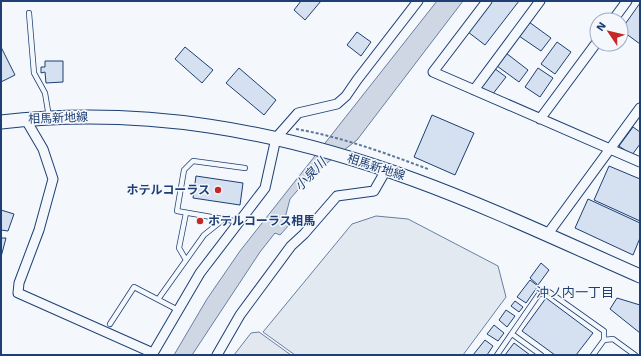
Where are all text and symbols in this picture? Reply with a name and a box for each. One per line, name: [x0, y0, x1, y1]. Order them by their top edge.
north arrow: [589, 12, 629, 52]
text: N: [594, 19, 609, 34]
street label: 相馬新地線: [28, 110, 88, 126]
street label: 相馬新地線: [345, 151, 407, 183]
water label: 小泉川: [291, 154, 331, 194]
place label: ホテルコーラス: [126, 183, 210, 197]
marker: ホテルコーラス: [213, 185, 223, 195]
place label: ホテルコーラス相馬: [208, 214, 316, 228]
marker: ホテルコーラス相馬: [195, 216, 205, 226]
district label: 沖ノ内一丁目: [536, 285, 614, 300]

